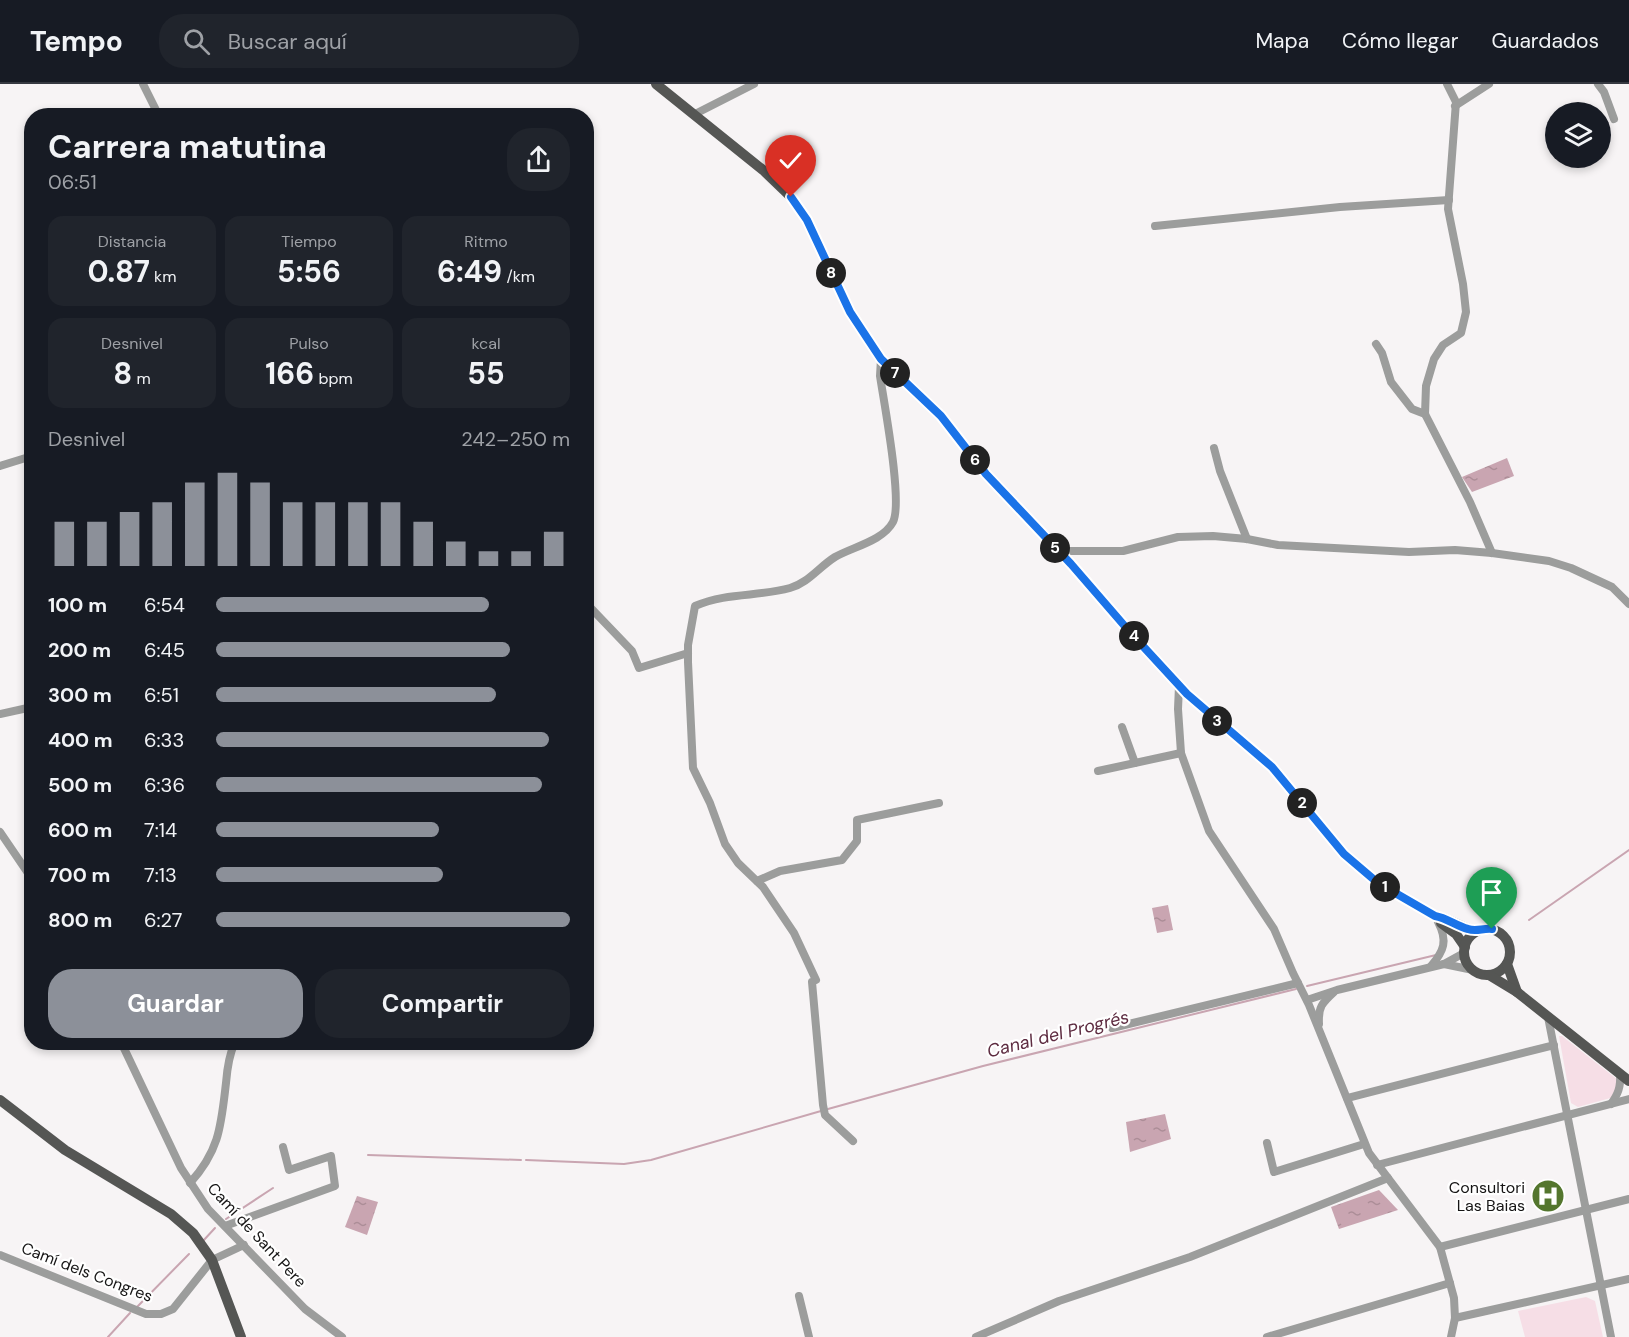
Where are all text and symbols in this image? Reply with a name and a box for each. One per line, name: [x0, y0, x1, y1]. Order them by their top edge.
search box: [159, 14, 579, 68]
text: Tempo: [30, 23, 123, 60]
icon: search: [180, 25, 213, 58]
text: Buscar aquí: [228, 27, 347, 56]
text: Mapa: [1255, 27, 1309, 55]
text: Cómo llegar: [1342, 27, 1459, 55]
text: Guardados: [1492, 27, 1599, 55]
map controls: [1545, 102, 1611, 168]
button: layers: [1545, 102, 1611, 168]
text: Carrera matutina: [48, 125, 327, 168]
button: share: [507, 128, 570, 191]
pin: [765, 135, 816, 197]
icon: check: [774, 144, 807, 177]
text: 06:51: [48, 169, 97, 195]
text: Distancia: [98, 231, 166, 252]
text: Tiempo: [281, 231, 337, 252]
text: Ritmo: [464, 231, 508, 252]
text: 0.87: [88, 252, 150, 291]
text: 5:56: [277, 252, 341, 291]
text: 6:49: [437, 252, 502, 291]
pin: 8: [816, 258, 846, 288]
text: 8: [826, 262, 836, 283]
text: km: [150, 266, 176, 287]
text: /km: [502, 266, 535, 287]
text: Desnivel: [101, 333, 163, 354]
text: Pulso: [289, 333, 329, 354]
text: kcal: [472, 333, 500, 354]
text: 8: [113, 354, 132, 393]
text: 166: [265, 354, 314, 393]
text: 55: [467, 354, 505, 393]
pin: 7: [880, 358, 910, 388]
text: 7: [891, 362, 899, 383]
text: m: [132, 368, 151, 389]
text: bpm: [314, 368, 353, 389]
text: Desnivel: [48, 426, 125, 452]
text: 242–250 m: [461, 426, 570, 452]
pin: 6: [960, 445, 990, 475]
text: 6: [970, 449, 980, 470]
pin: 5: [1040, 533, 1070, 563]
text: 5: [1050, 537, 1060, 558]
text: 100 m: [48, 592, 107, 618]
text: 6:54: [144, 592, 185, 618]
pin: 4: [1119, 621, 1149, 651]
text: 4: [1129, 625, 1139, 646]
text: 200 m: [48, 637, 111, 663]
text: 6:45: [144, 637, 185, 663]
text: 300 m: [48, 682, 112, 708]
text: 6:51: [144, 682, 179, 708]
pin: 3: [1202, 706, 1232, 736]
text: 3: [1212, 710, 1222, 731]
text: 400 m: [48, 727, 113, 753]
text: 6:33: [144, 727, 184, 753]
text: 500 m: [48, 772, 112, 798]
text: 6:36: [144, 772, 185, 798]
pin: 2: [1287, 788, 1317, 818]
text: 2: [1297, 792, 1307, 813]
text: 600 m: [48, 817, 112, 843]
text: 7:14: [144, 817, 177, 843]
text: 700 m: [48, 862, 110, 888]
text: 7:13: [144, 862, 177, 888]
pin: [1466, 867, 1517, 929]
pin: 1: [1370, 872, 1400, 902]
text: 1: [1382, 876, 1388, 897]
icon: arrive: [1475, 876, 1508, 909]
text: 800 m: [48, 907, 112, 933]
text: 6:27: [144, 907, 182, 933]
button: Guardar: [48, 969, 303, 1038]
button: Compartir: [315, 969, 570, 1038]
water label: Canal del Progrés: [984, 1005, 1132, 1063]
place label: Consultori Las Baias: [1449, 1177, 1525, 1216]
street label: Camí de Sant Pere: [203, 1178, 311, 1292]
hospital icon: Consultori Las Baias: [1530, 1178, 1566, 1214]
street label: Camí dels Congres: [18, 1237, 156, 1307]

